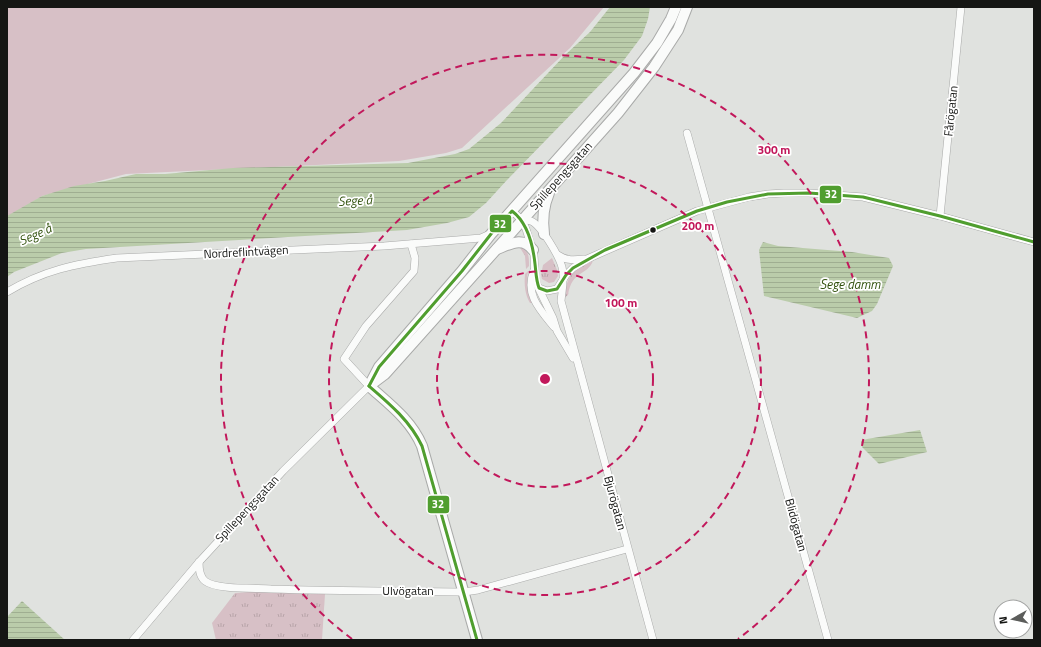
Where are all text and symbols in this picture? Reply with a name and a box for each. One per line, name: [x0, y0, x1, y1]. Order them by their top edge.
street label: Fårögatan: [938, 85, 963, 137]
street label: Spillepengsgatan: [525, 137, 597, 214]
text: 300 m: [758, 140, 790, 159]
line badge: 32: [819, 185, 842, 204]
text: 32: [825, 186, 837, 202]
water label: Sege å: [338, 189, 374, 211]
line badge: 32: [489, 214, 512, 233]
text: 32: [494, 216, 506, 232]
text: 200 m: [682, 216, 714, 235]
water label: Sege å: [15, 217, 56, 250]
unlabelled marker: [648, 225, 658, 235]
street label: Nordreflintvägen: [203, 240, 289, 263]
water label: Sege damm: [820, 274, 881, 294]
text: 100 m: [605, 293, 637, 312]
centre of rings: [538, 372, 552, 386]
street label: Spillepengsgatan: [210, 471, 283, 547]
street label: Bjurögatan: [599, 474, 632, 532]
line badge: 32: [427, 495, 450, 514]
text: 32: [432, 496, 444, 512]
street label: Blidögatan: [780, 496, 813, 554]
street label: Ulvögatan: [382, 581, 434, 600]
north arrow: [993, 599, 1033, 639]
text: N: [995, 616, 1012, 625]

